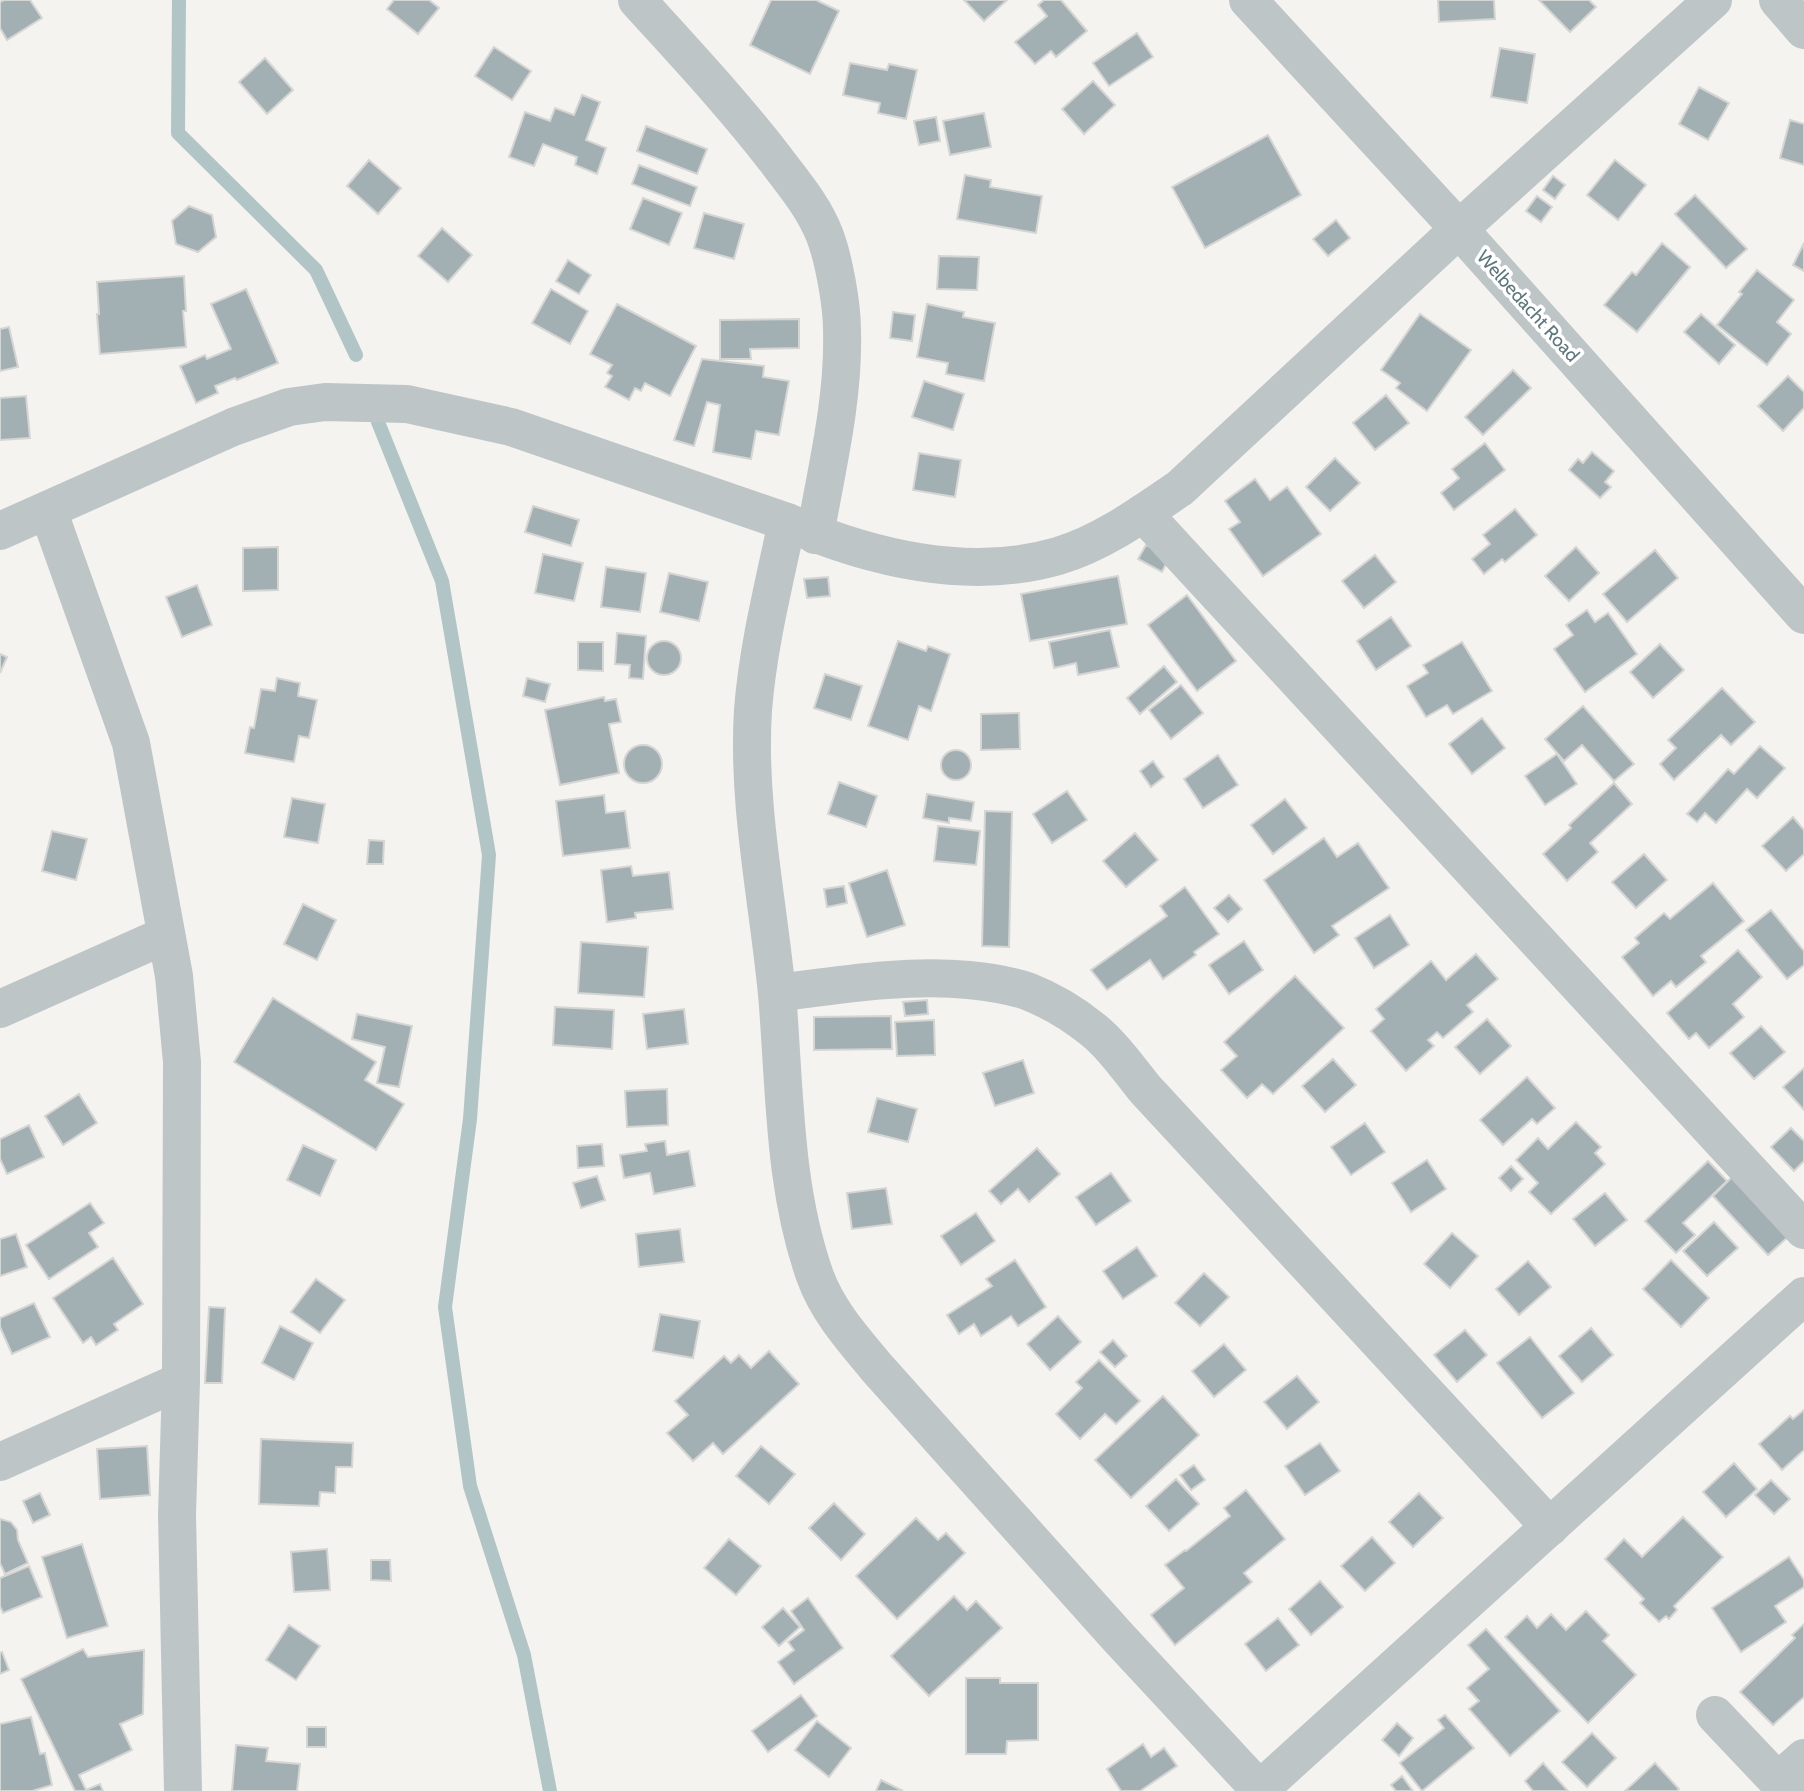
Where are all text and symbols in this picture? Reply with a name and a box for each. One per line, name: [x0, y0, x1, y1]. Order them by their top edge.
street label: Welbedacht Road: [1472, 246, 1584, 366]

